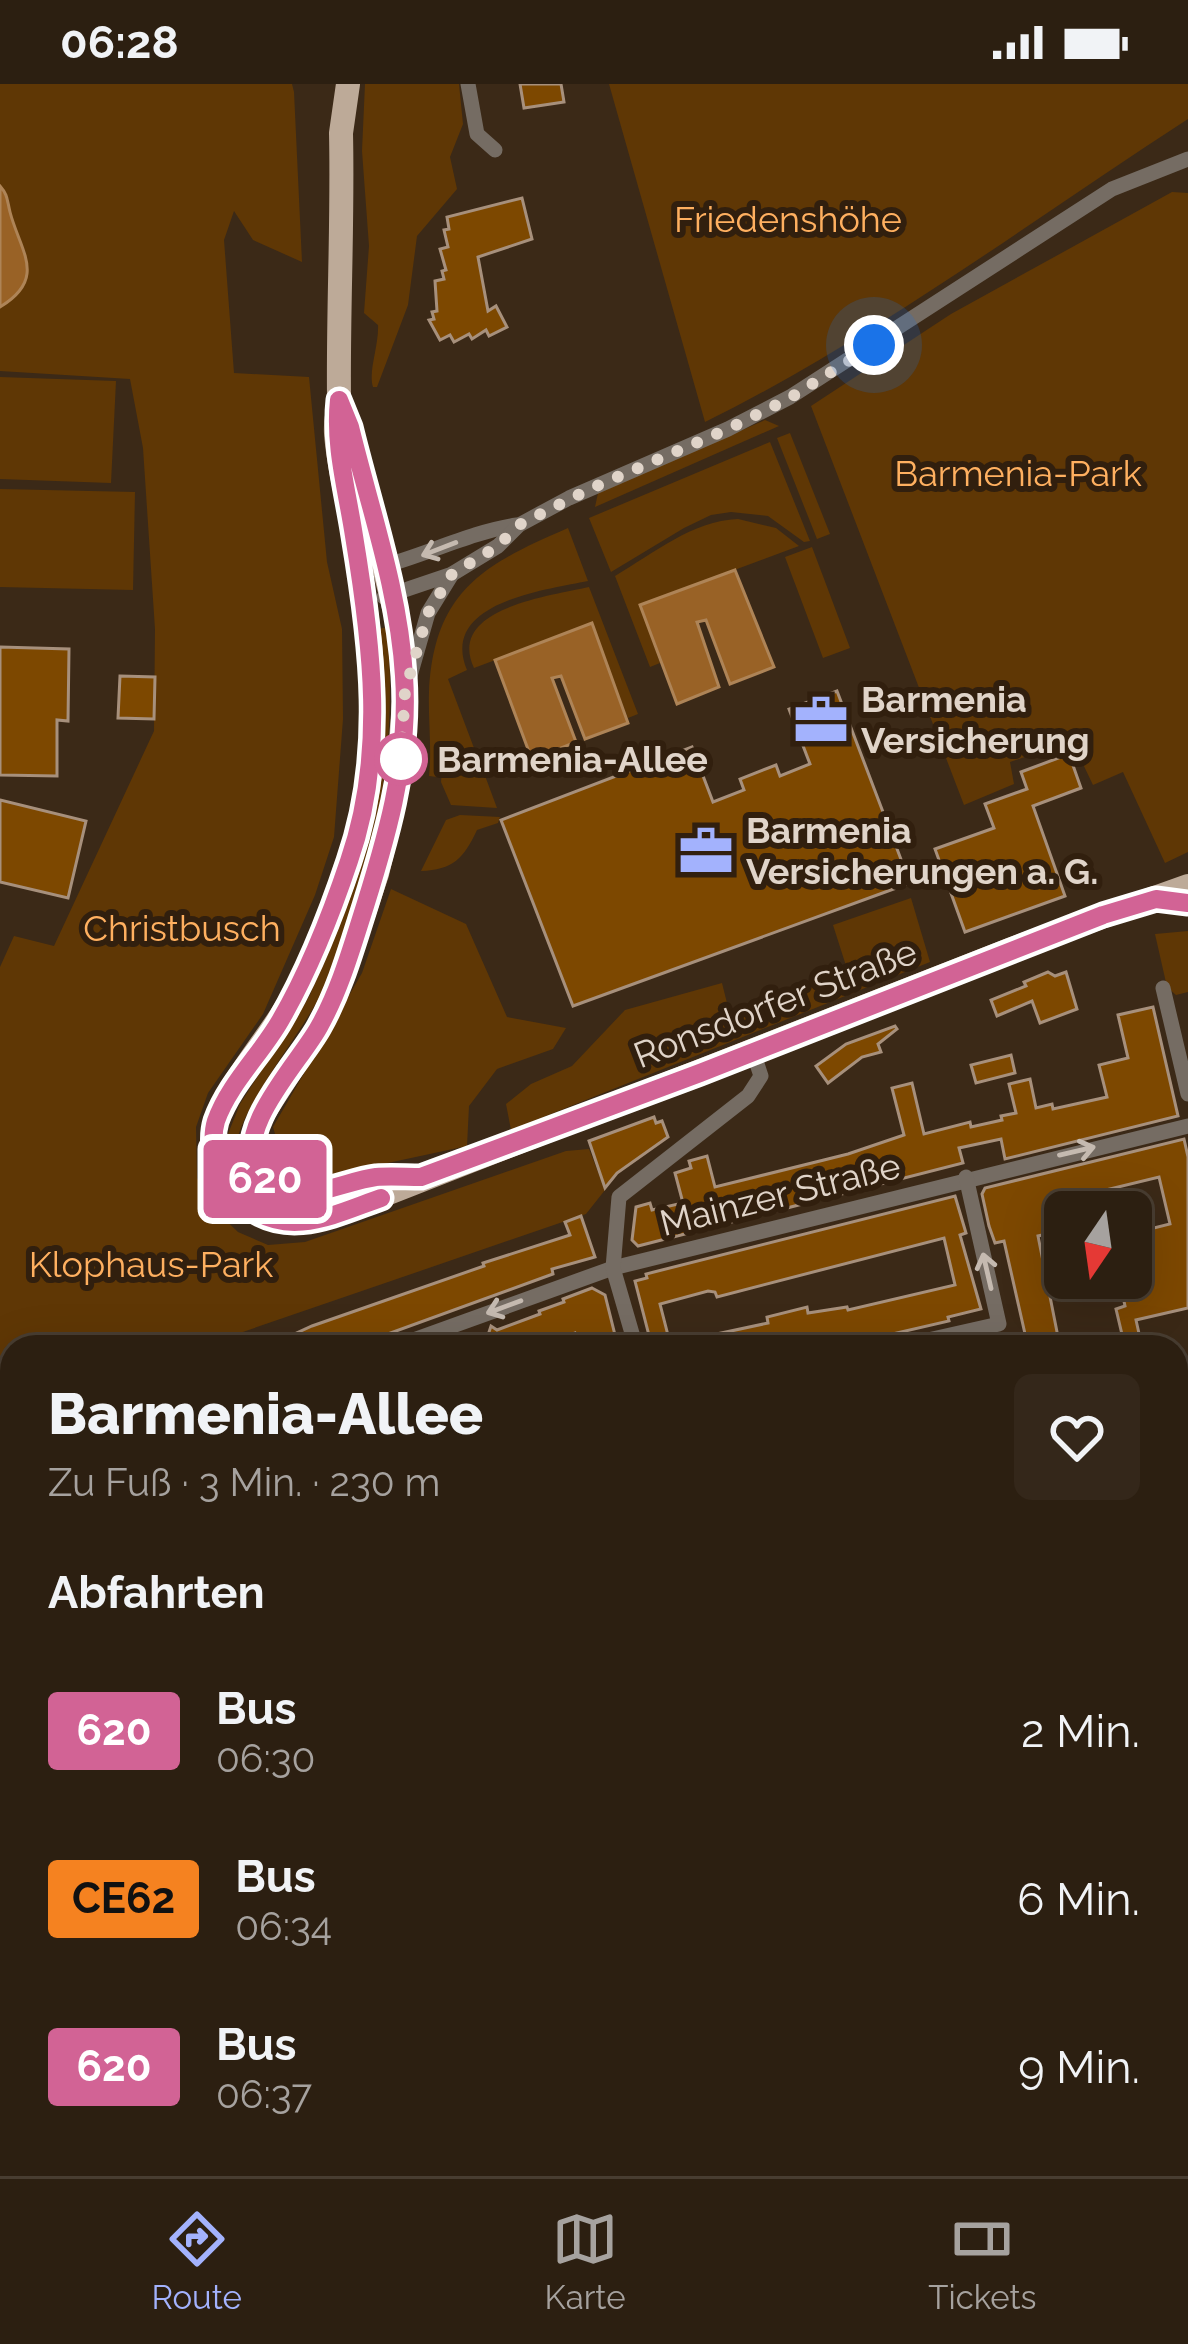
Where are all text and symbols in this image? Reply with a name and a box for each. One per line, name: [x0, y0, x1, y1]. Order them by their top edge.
text: 06:28: [60, 16, 179, 69]
park label: Friedenshöhe: [674, 198, 902, 240]
your location: [844, 315, 904, 375]
park label: Barmenia-Park: [894, 452, 1142, 494]
one-way arrow: [422, 540, 459, 562]
place label: Barmenia Versicherung: [861, 678, 1090, 761]
office icon: Barmenia Versicherung: [792, 691, 850, 749]
marker: Barmenia-Allee: [376, 734, 426, 784]
place label: Barmenia-Allee: [437, 738, 708, 780]
place label: Barmenia Versicherungen a. G.: [746, 809, 1098, 892]
office icon: Barmenia Versicherungen a. G.: [677, 822, 735, 880]
park label: Christbusch: [83, 907, 281, 949]
street label: Ronsdorfer Straße: [628, 930, 922, 1076]
one-way arrow: [1058, 1139, 1096, 1162]
line badge: 620: [196, 1140, 334, 1218]
street label: Mainzer Straße: [656, 1144, 904, 1244]
text: 620: [228, 1154, 302, 1203]
north arrow: [1044, 1191, 1152, 1299]
map controls: [1044, 1191, 1152, 1299]
park label: Klophaus-Park: [29, 1243, 273, 1285]
one-way arrow: [975, 1252, 998, 1290]
one-way arrow: [486, 1298, 523, 1319]
button: heart: [1014, 1374, 1140, 1500]
text: Barmenia-Allee: [48, 1380, 483, 1447]
text: Zu Fuß · 3 Min. · 230 m: [48, 1459, 440, 1505]
text: Abfahrten: [48, 1566, 265, 1619]
text: Bus: [216, 1682, 297, 1735]
text: 2 Min.: [1021, 1705, 1140, 1758]
text: 620: [77, 1706, 151, 1755]
text: 06:30: [216, 1735, 315, 1781]
text: Bus: [235, 1850, 316, 1903]
text: 6 Min.: [1017, 1873, 1140, 1926]
text: CE62: [72, 1874, 175, 1923]
text: 06:34: [235, 1903, 332, 1949]
text: Bus: [216, 2018, 297, 2071]
text: 9 Min.: [1018, 2041, 1140, 2094]
text: 620: [77, 2042, 151, 2091]
text: 06:37: [216, 2071, 312, 2117]
tab: Route: [151, 2206, 242, 2317]
tab: Karte: [545, 2206, 626, 2317]
tab: Tickets: [928, 2206, 1037, 2317]

